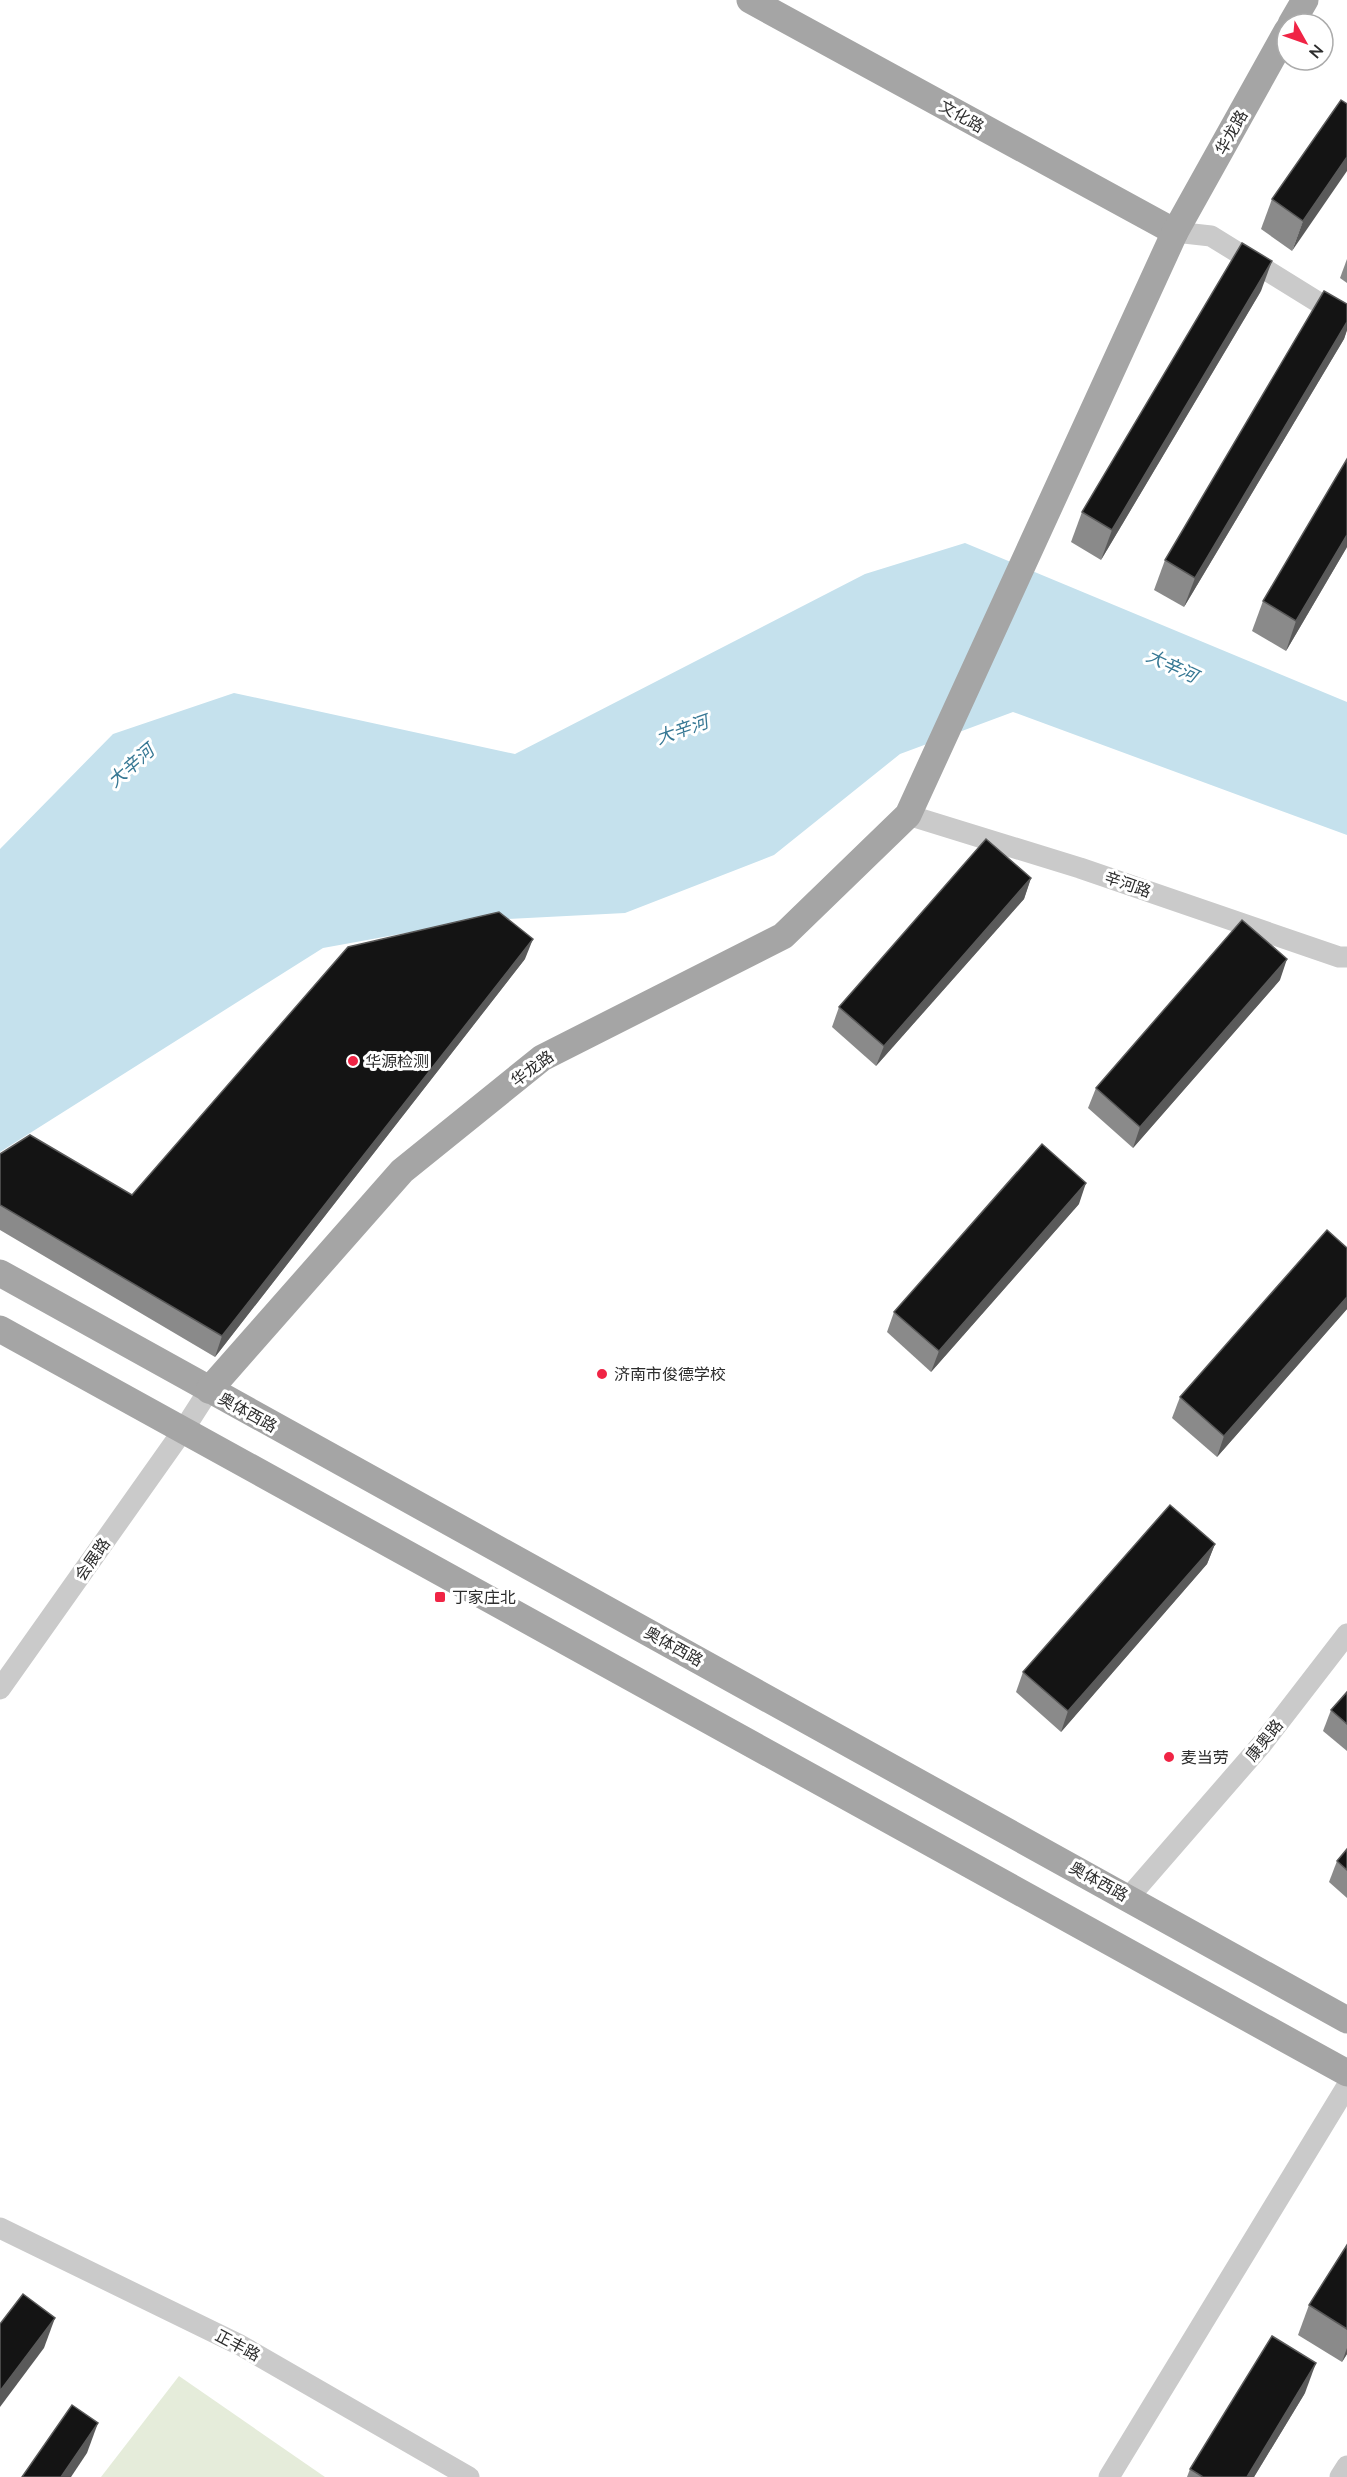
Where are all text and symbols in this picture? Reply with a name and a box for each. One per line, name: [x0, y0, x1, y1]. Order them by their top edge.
north arrow: [1275, 12, 1335, 72]
text: N: [1303, 39, 1328, 63]
street label: 文化路: [935, 96, 988, 138]
street label: 华龙路: [1211, 106, 1253, 159]
water label: 大辛河: [1142, 644, 1204, 690]
water label: 大辛河: [653, 709, 714, 750]
water label: 大辛河: [103, 737, 162, 793]
street label: 辛河路: [1101, 867, 1154, 903]
street label: 华龙路: [507, 1046, 558, 1092]
place label: 华源检测: [365, 1051, 429, 1073]
marker: 华源检测: [346, 1054, 360, 1068]
place label: 济南市俊德学校: [614, 1364, 726, 1386]
marker: 济南市俊德学校: [595, 1367, 609, 1381]
street label: 奥体西路: [214, 1388, 281, 1438]
street label: 会展路: [70, 1534, 116, 1586]
place label: 丁家庄北: [452, 1587, 516, 1609]
marker: 丁家庄北: [433, 1590, 447, 1604]
street label: 奥体西路: [640, 1622, 707, 1672]
street label: 康奥路: [1241, 1715, 1288, 1766]
place label: 麦当劳: [1181, 1747, 1229, 1769]
marker: 麦当劳: [1162, 1750, 1176, 1764]
street label: 奥体西路: [1065, 1857, 1132, 1907]
street label: 正丰路: [211, 2325, 264, 2367]

